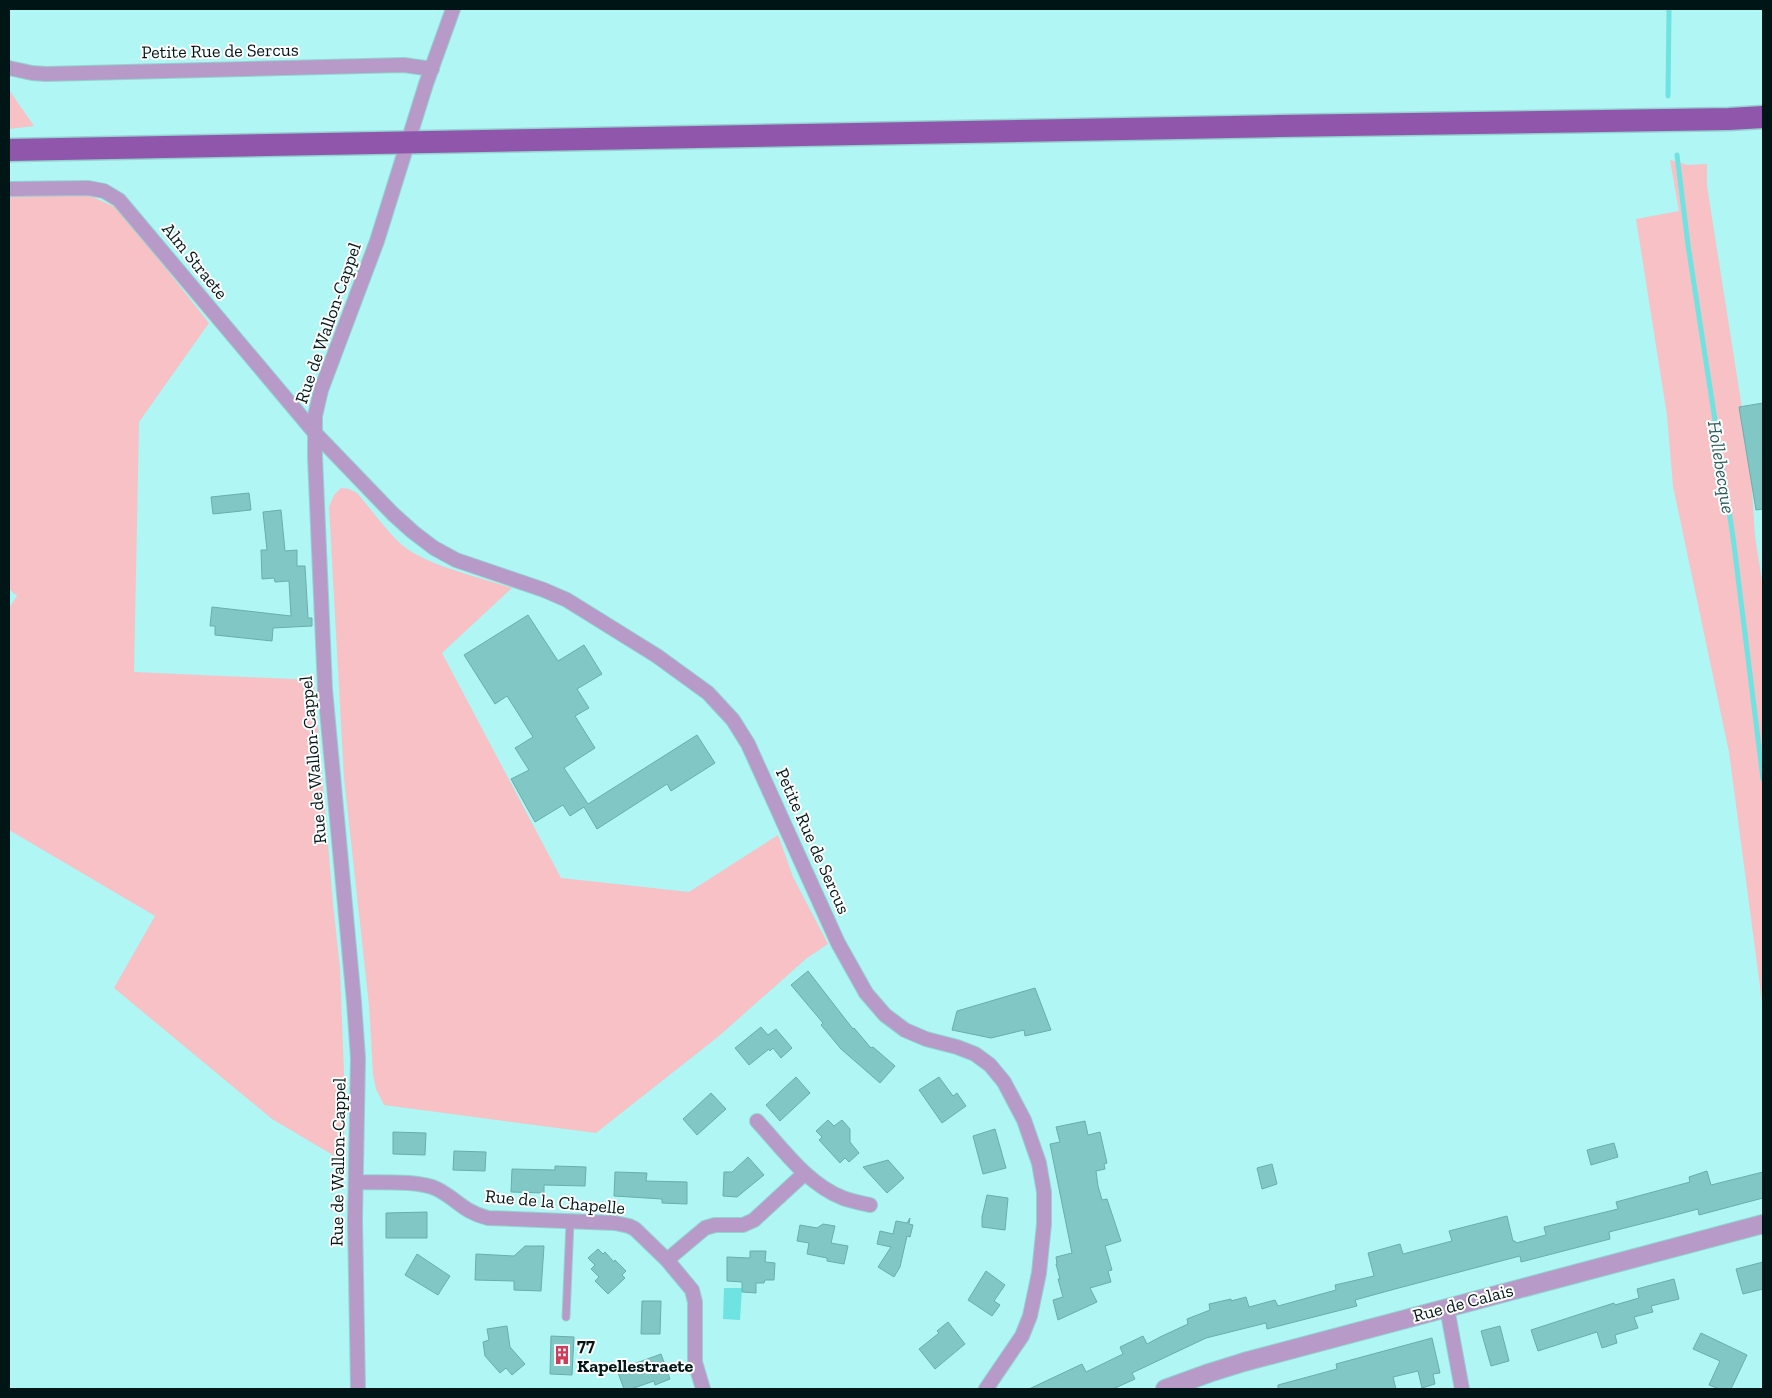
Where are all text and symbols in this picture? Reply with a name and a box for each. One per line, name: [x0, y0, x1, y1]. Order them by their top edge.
street label: Petite Rue de Sercus: [141, 39, 299, 63]
street label: Alm Straete: [157, 218, 233, 304]
street label: Rue de Wallon-Cappel: [290, 239, 366, 406]
water label: Hollebecque: [1703, 419, 1740, 515]
street label: Rue de Wallon-Cappel: [295, 675, 331, 845]
street label: Petite Rue de Sercus: [771, 765, 855, 917]
street label: Rue de Wallon-Cappel: [326, 1077, 350, 1247]
street label: Rue de la Chapelle: [484, 1185, 626, 1219]
street label: Rue de Calais: [1410, 1279, 1516, 1327]
place label: 77 Kapellestraete: [577, 1334, 693, 1377]
building icon: 77 Kapellestraete: [551, 1344, 573, 1366]

